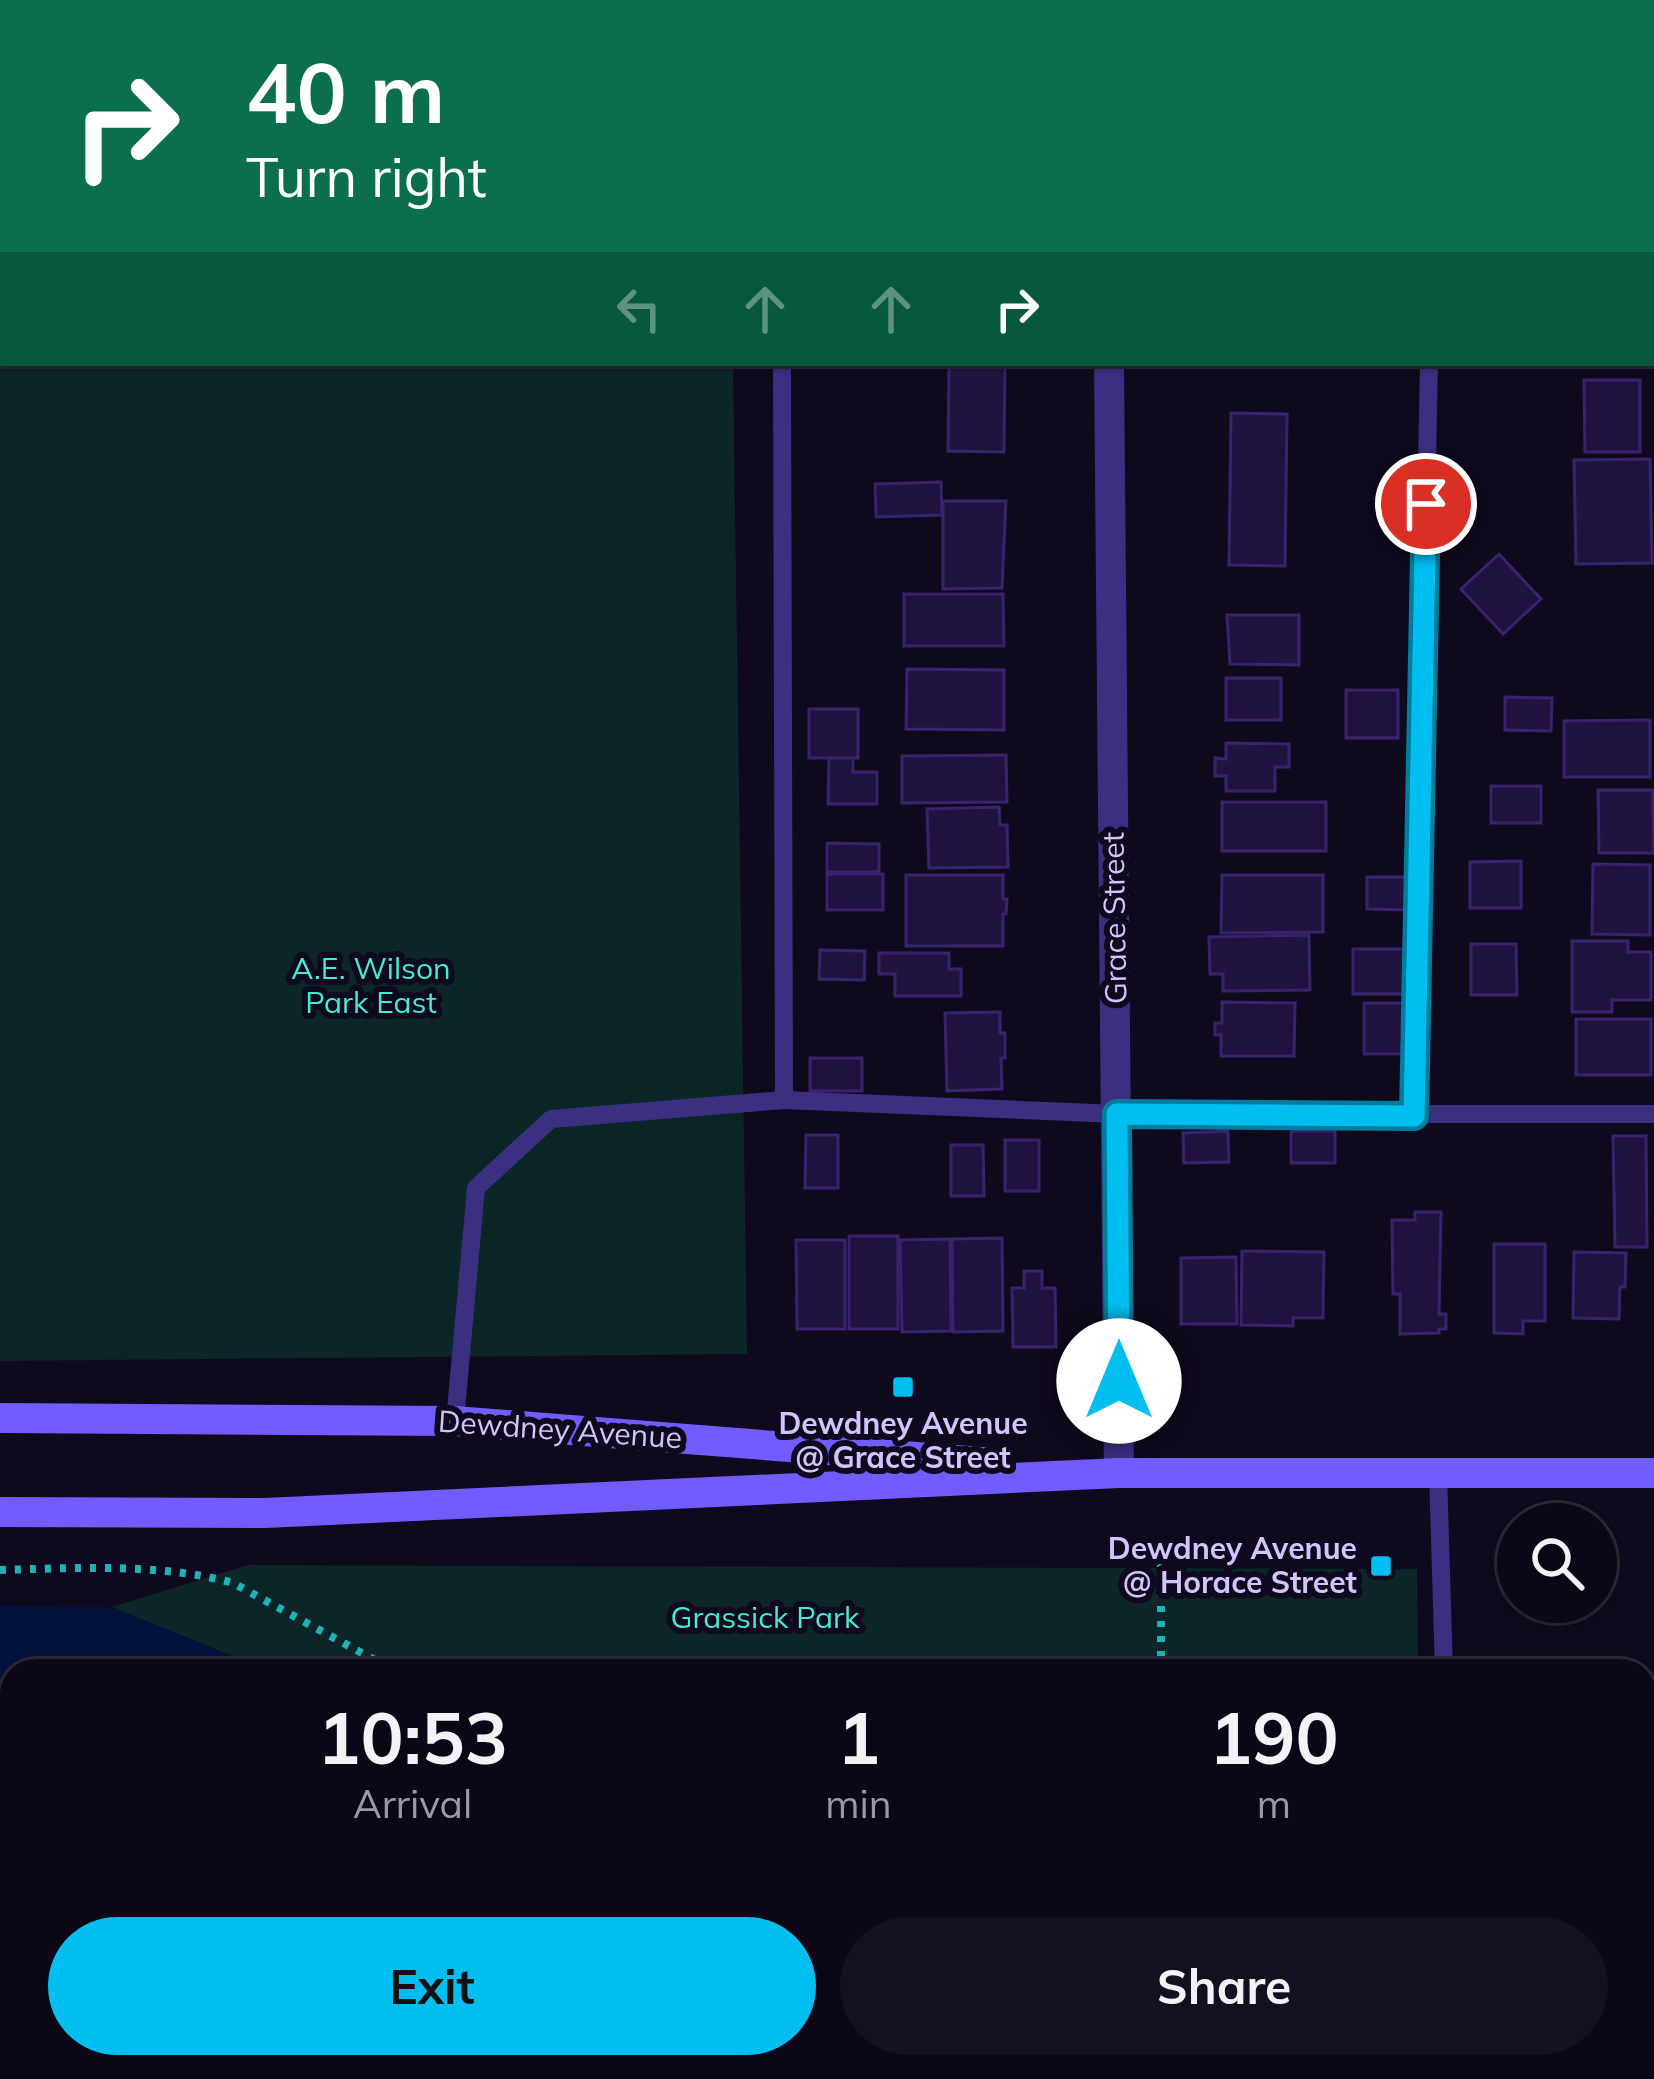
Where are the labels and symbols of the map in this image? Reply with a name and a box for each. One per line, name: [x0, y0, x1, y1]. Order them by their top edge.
pin: [1375, 453, 1477, 555]
street label: Grace Street: [1093, 832, 1135, 1005]
park label: A.E. Wilson Park East: [291, 949, 451, 1021]
position arrow: [1056, 1318, 1182, 1444]
marker: Dewdney Avenue @ Grace Street: [890, 1374, 916, 1400]
street label: Dewdney Avenue: [437, 1402, 683, 1456]
place label: Dewdney Avenue @ Grace Street: [778, 1404, 1028, 1476]
place label: Dewdney Avenue @ Horace Street: [1108, 1529, 1357, 1601]
marker: Dewdney Avenue @ Horace Street: [1368, 1553, 1394, 1579]
park label: Grassick Park: [671, 1598, 860, 1636]

